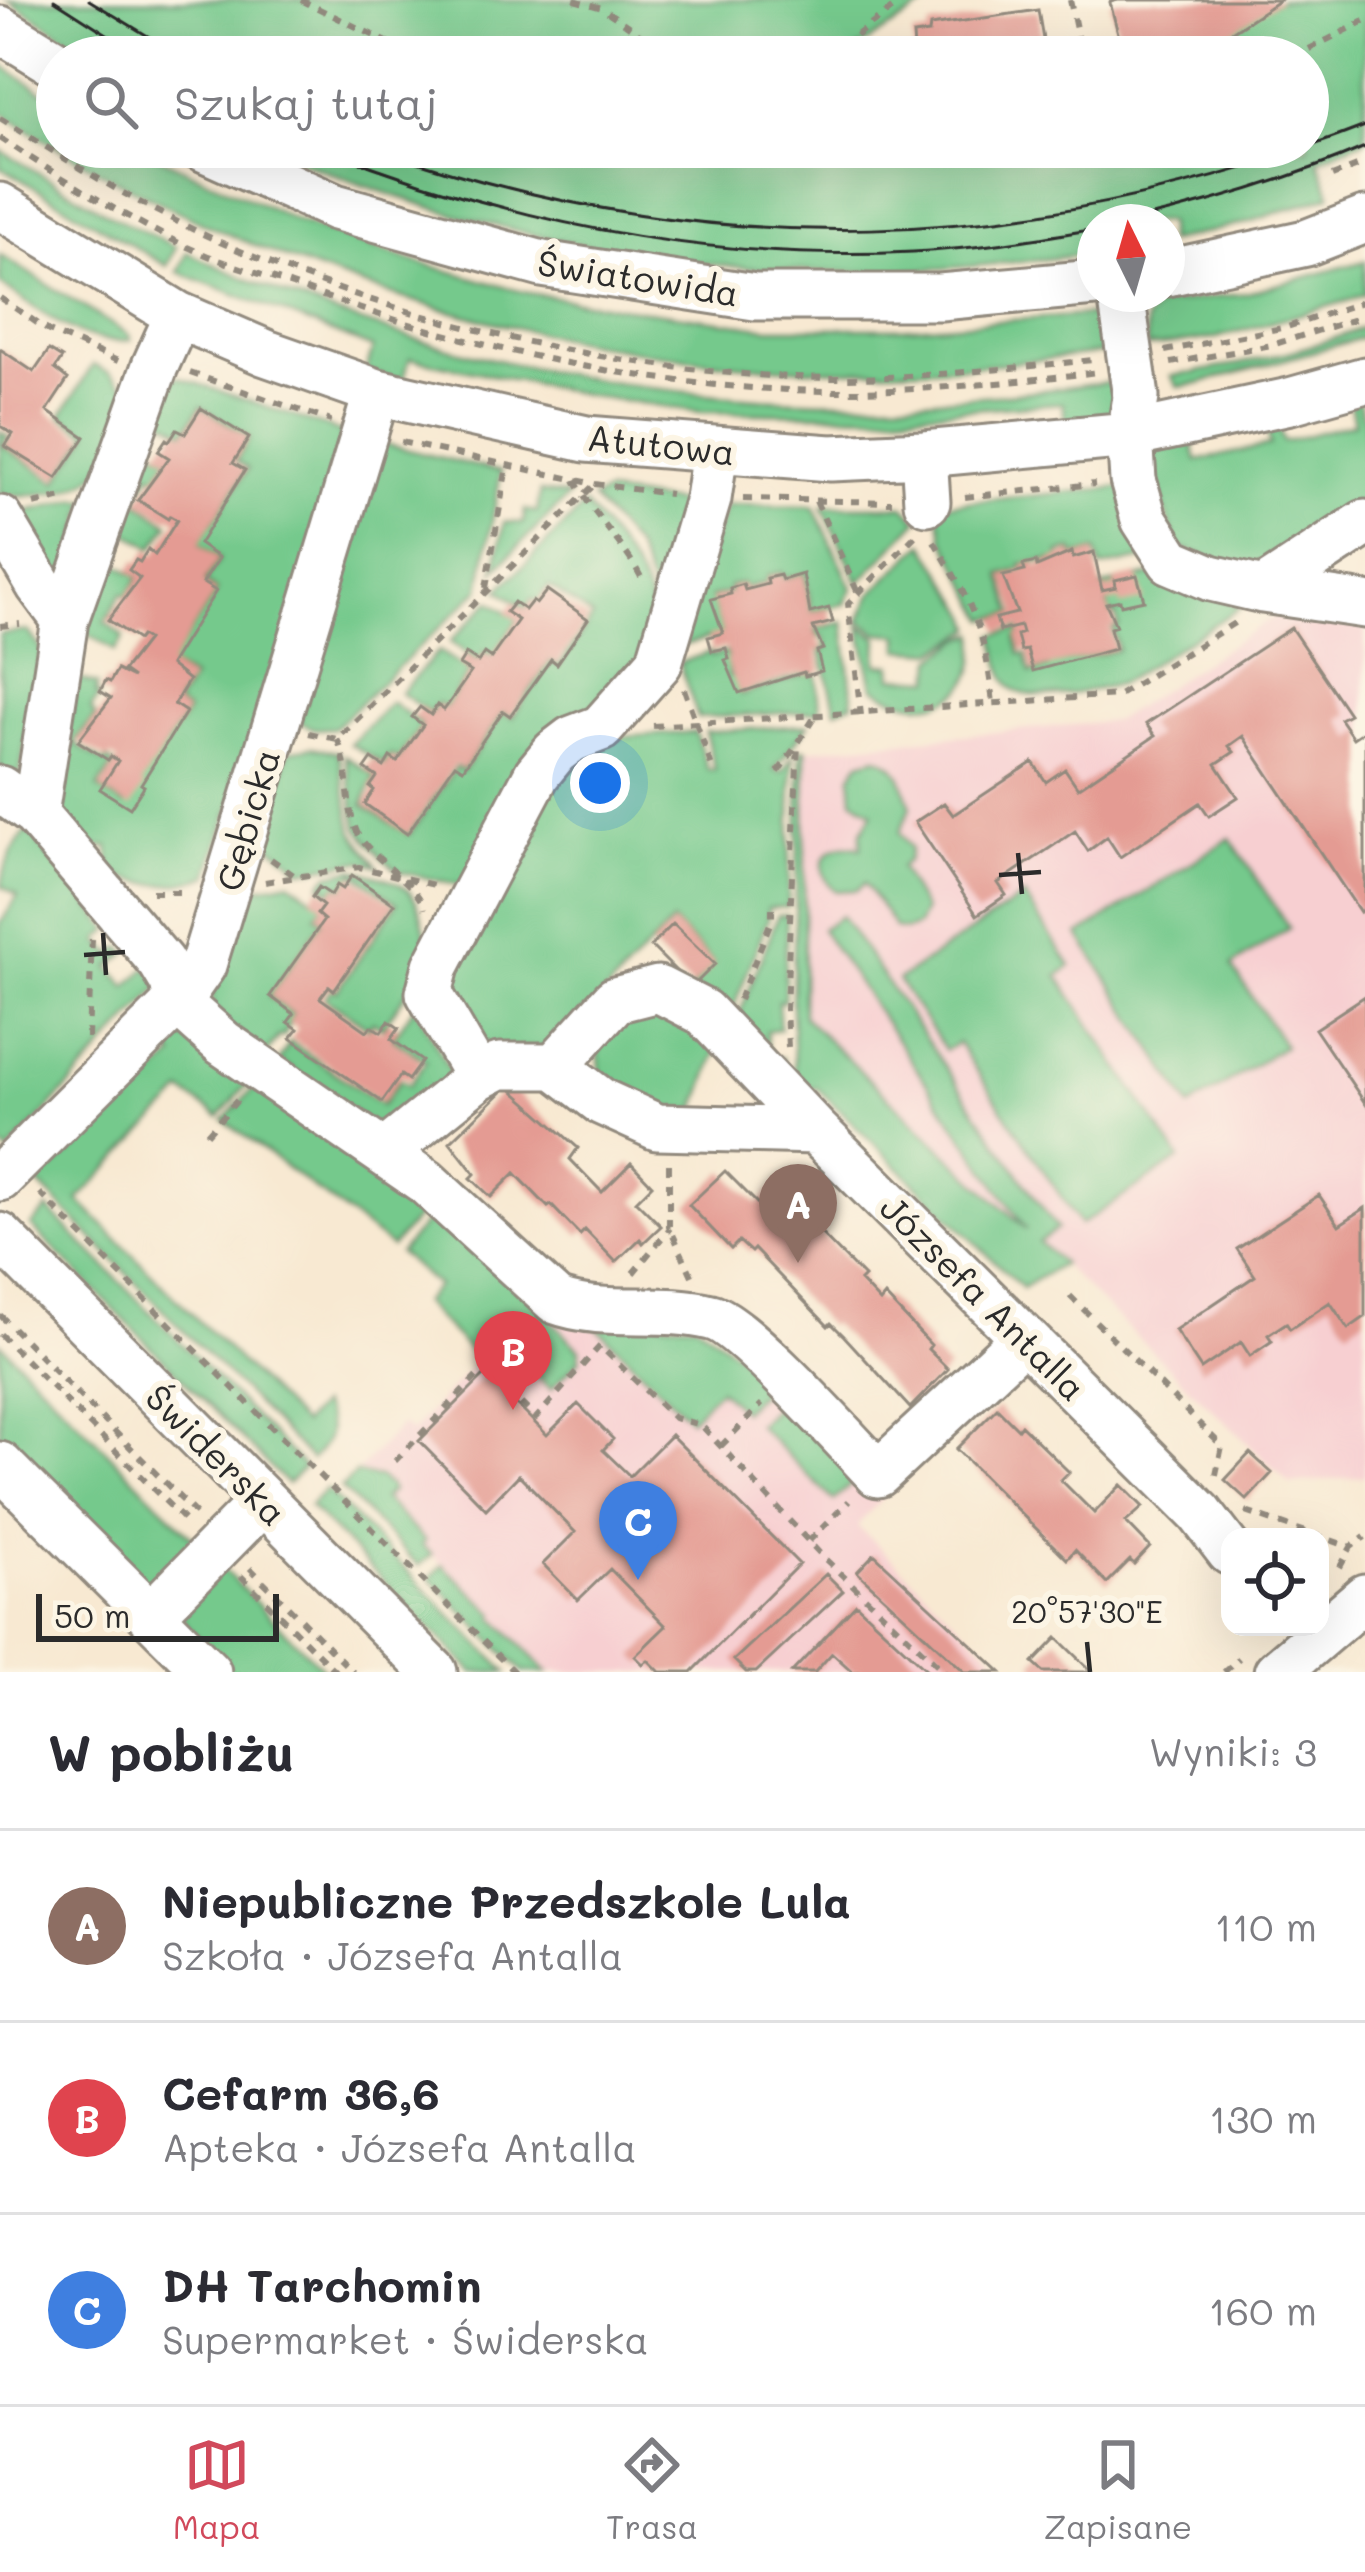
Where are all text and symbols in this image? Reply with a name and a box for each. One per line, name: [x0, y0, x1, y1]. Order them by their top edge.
search box: [36, 36, 1329, 168]
icon: search: [78, 69, 144, 135]
text: Szukaj tutaj: [174, 73, 438, 131]
north arrow: [1077, 204, 1185, 312]
street label: Światowida: [534, 237, 742, 316]
street label: Atutowa: [585, 412, 737, 475]
street label: Gębicka: [204, 743, 289, 896]
your location: [570, 753, 630, 813]
pin: A: [759, 1164, 837, 1263]
street label: Józsefa Antalla: [871, 1184, 1097, 1410]
pin: B: [474, 1311, 552, 1410]
street label: Świderska: [136, 1373, 298, 1535]
pin: C: [599, 1481, 677, 1580]
map controls: [1221, 1528, 1329, 1636]
button: locate: [1221, 1528, 1329, 1636]
scale bar: [36, 1588, 279, 1641]
text: 20°57'30"E: [1011, 1591, 1163, 1631]
text: 50 m: [54, 1593, 130, 1636]
text: W pobliżu: [48, 1717, 294, 1784]
text: Wyniki: 3: [1149, 1725, 1317, 1776]
text: Niepubliczne Przedszkole Lula: [162, 1871, 851, 1929]
text: A: [73, 1900, 101, 1951]
text: 110 m: [1215, 1900, 1317, 1951]
text: Szkoła · Józsefa Antalla: [162, 1929, 623, 1980]
text: Cefarm 36,6: [162, 2063, 440, 2121]
text: B: [74, 2092, 100, 2143]
text: 130 m: [1209, 2092, 1317, 2143]
text: Apteka · Józsefa Antalla: [162, 2121, 637, 2172]
text: DH Tarchomin: [162, 2255, 482, 2313]
text: C: [73, 2284, 101, 2335]
text: 160 m: [1208, 2284, 1317, 2335]
text: Supermarket · Świderska: [162, 2313, 649, 2364]
tab: Mapa: [173, 2432, 261, 2547]
tab: Trasa: [606, 2432, 698, 2547]
tab: Zapisane: [1044, 2432, 1192, 2547]

